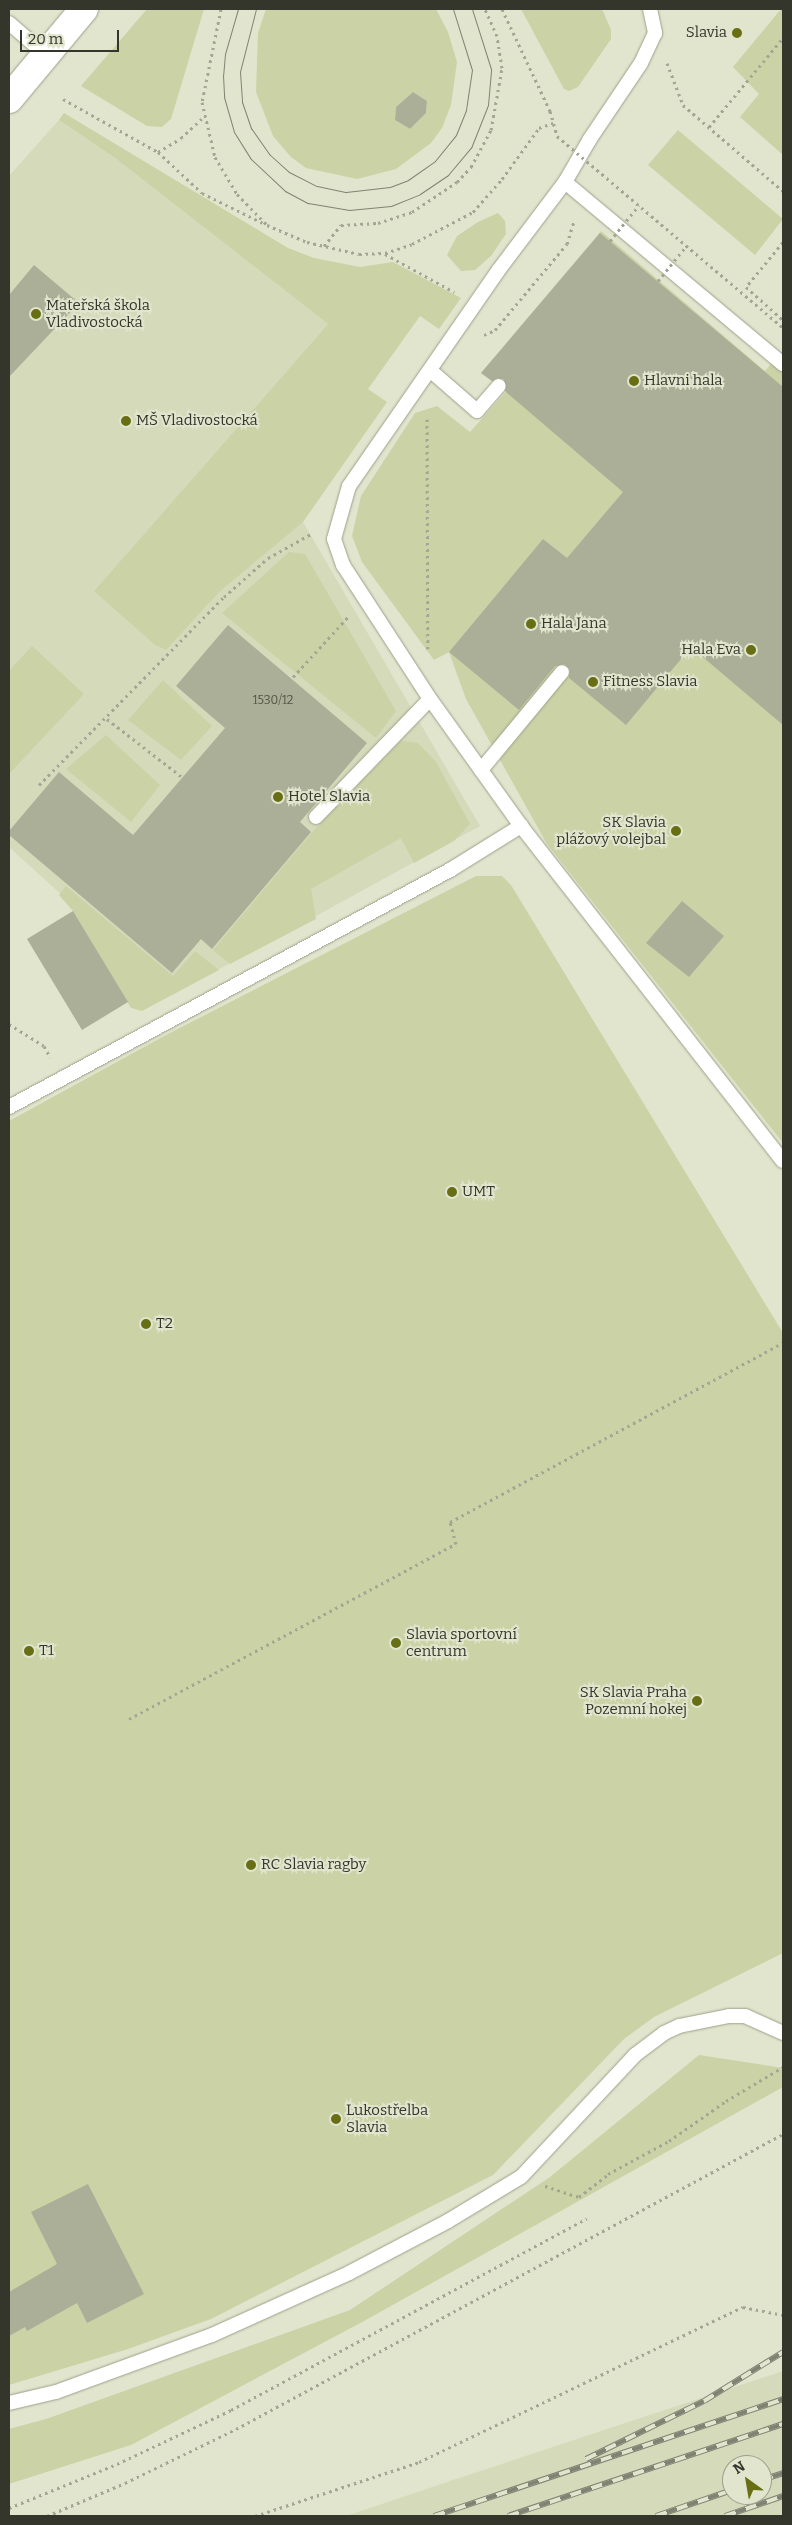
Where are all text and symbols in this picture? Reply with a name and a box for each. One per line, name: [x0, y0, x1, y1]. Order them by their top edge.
scale bar: [22, 20, 121, 52]
place label: Slavia: [686, 24, 727, 42]
marker: Slavia: [731, 27, 743, 39]
text: 20 m: [28, 30, 63, 48]
place label: Mateřská škola Vladivostocká: [46, 296, 150, 331]
marker: Mateřská škola Vladivostocká: [30, 308, 42, 320]
place label: Hlavni hala: [644, 372, 723, 390]
marker: Hlavni hala: [628, 375, 640, 387]
place label: MŠ Vladivostocká: [136, 412, 258, 430]
marker: MŠ Vladivostocká: [120, 415, 132, 427]
place label: Hala Jana: [541, 615, 607, 633]
marker: Hala Jana: [525, 618, 537, 630]
place label: Hala Eva: [681, 641, 741, 659]
marker: Hala Eva: [745, 644, 757, 656]
place label: Fitness Slavia: [603, 673, 697, 691]
marker: Fitness Slavia: [587, 676, 599, 688]
house number: 1530/12: [253, 694, 293, 708]
place label: Hotel Slavia: [288, 788, 370, 806]
marker: Hotel Slavia: [272, 791, 284, 803]
place label: SK Slavia plážový volejbal: [556, 813, 666, 848]
marker: SK Slavia plážový volejbal: [670, 825, 682, 837]
place label: UMT: [462, 1183, 495, 1201]
marker: UMT: [446, 1186, 458, 1198]
place label: T2: [156, 1315, 173, 1333]
marker: T2: [140, 1318, 152, 1330]
place label: Slavia sportovní centrum: [406, 1625, 517, 1660]
marker: Slavia sportovní centrum: [390, 1637, 402, 1649]
place label: T1: [39, 1642, 54, 1660]
marker: T1: [23, 1645, 35, 1657]
place label: SK Slavia Praha Pozemní hokej: [580, 1683, 687, 1718]
marker: SK Slavia Praha Pozemní hokej: [691, 1695, 703, 1707]
place label: RC Slavia ragby: [261, 1856, 366, 1874]
marker: RC Slavia ragby: [245, 1859, 257, 1871]
place label: Lukostřelba Slavia: [346, 2101, 428, 2136]
marker: Lukostřelba Slavia: [330, 2113, 342, 2125]
north arrow: [722, 2455, 772, 2505]
text: N: [730, 2458, 748, 2478]

